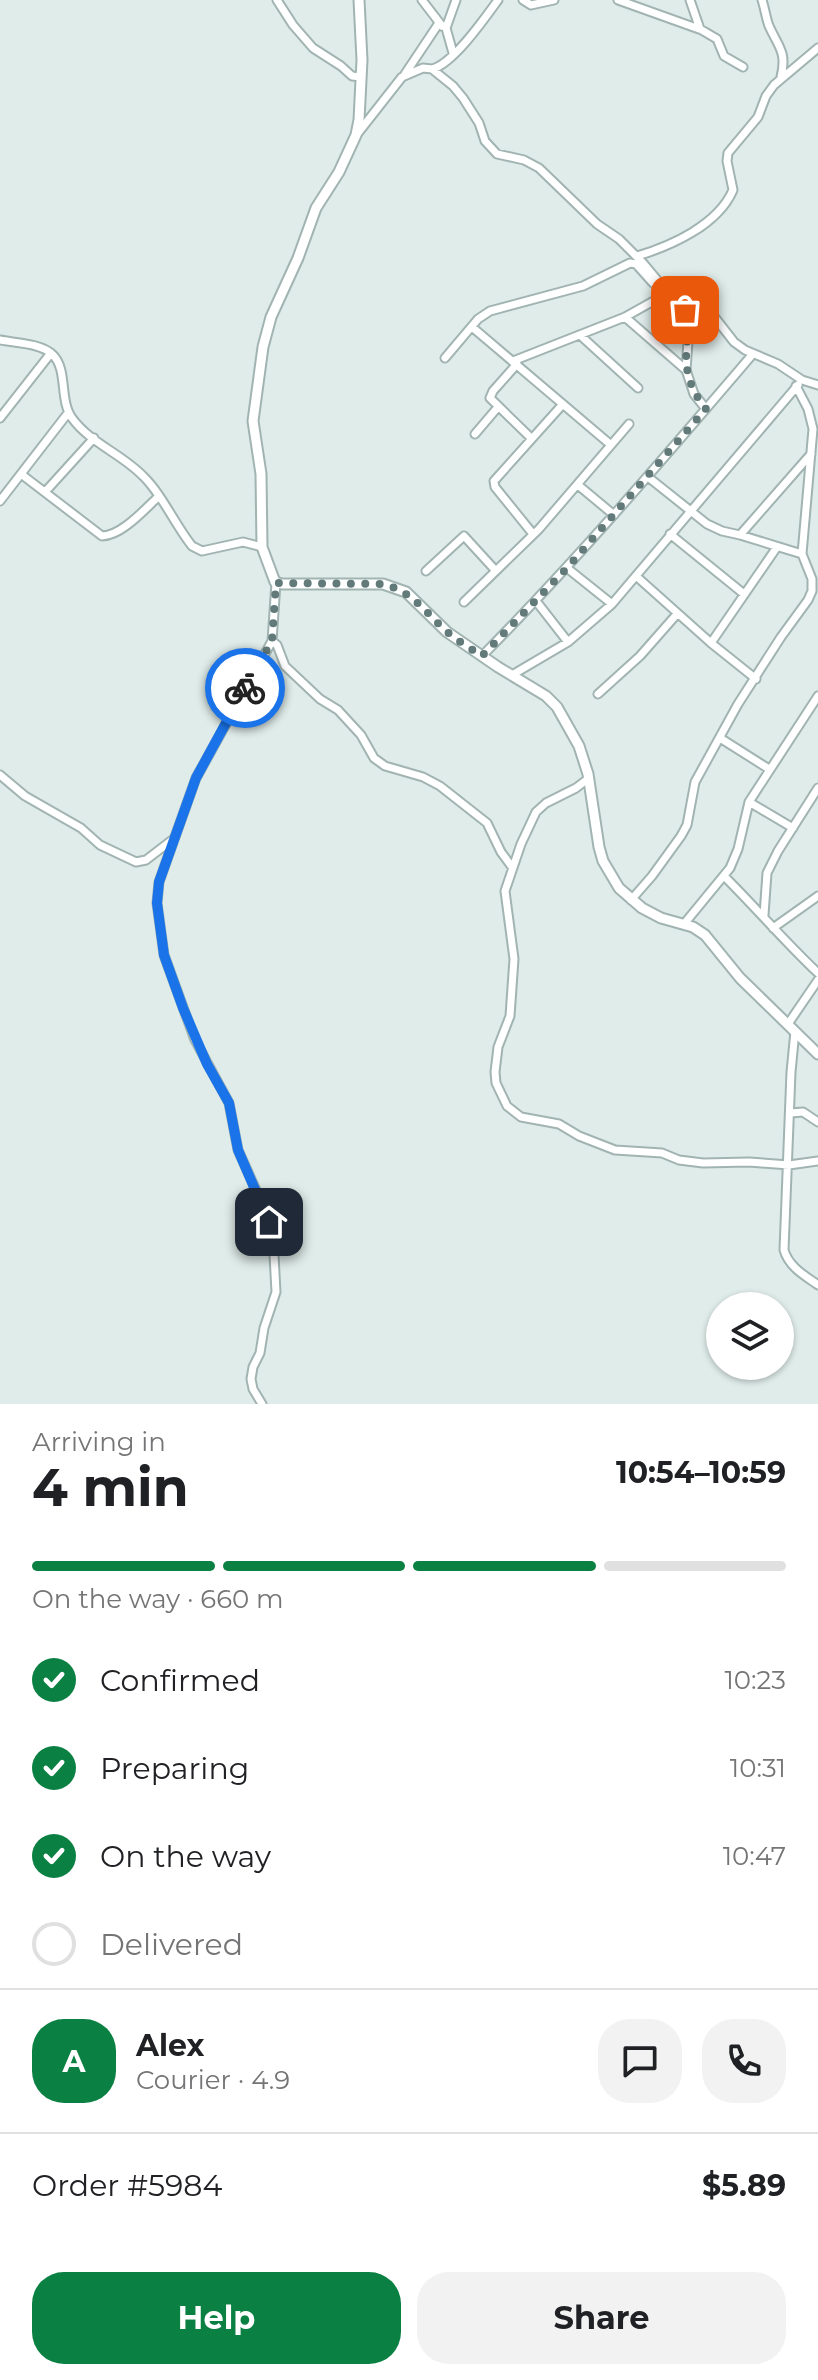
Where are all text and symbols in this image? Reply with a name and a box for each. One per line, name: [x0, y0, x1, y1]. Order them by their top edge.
pin: [651, 276, 719, 344]
icon: bag: [663, 288, 707, 332]
courier: [205, 648, 285, 728]
icon: bike: [223, 666, 267, 710]
pin: [235, 1188, 303, 1256]
icon: home: [247, 1200, 291, 1244]
map controls: [706, 1292, 794, 1380]
button: layers: [706, 1292, 794, 1380]
text: Arriving in: [32, 1426, 166, 1458]
text: 10:54–10:59: [616, 1454, 786, 1491]
text: 4 min: [32, 1456, 189, 1519]
text: On the way · 660 m: [32, 1583, 284, 1615]
icon: check: [32, 1658, 76, 1702]
text: Confirmed: [100, 1662, 260, 1699]
text: 10:23: [724, 1664, 786, 1696]
icon: check: [32, 1746, 76, 1790]
text: Preparing: [100, 1750, 249, 1787]
text: 10:31: [730, 1752, 786, 1784]
icon: check: [32, 1834, 76, 1878]
text: On the way: [100, 1838, 271, 1875]
text: 10:47: [723, 1840, 786, 1872]
text: Delivered: [100, 1926, 243, 1963]
button: chat: [598, 2019, 682, 2103]
button: phone: [702, 2019, 786, 2103]
text: Alex: [136, 2027, 204, 2064]
text: A: [63, 2043, 85, 2080]
text: Courier · 4.9: [136, 2064, 290, 2096]
text: Order #5984: [32, 2167, 222, 2204]
text: $5.89: [702, 2167, 786, 2204]
button: Help: [32, 2272, 401, 2364]
button: Share: [417, 2272, 786, 2364]

